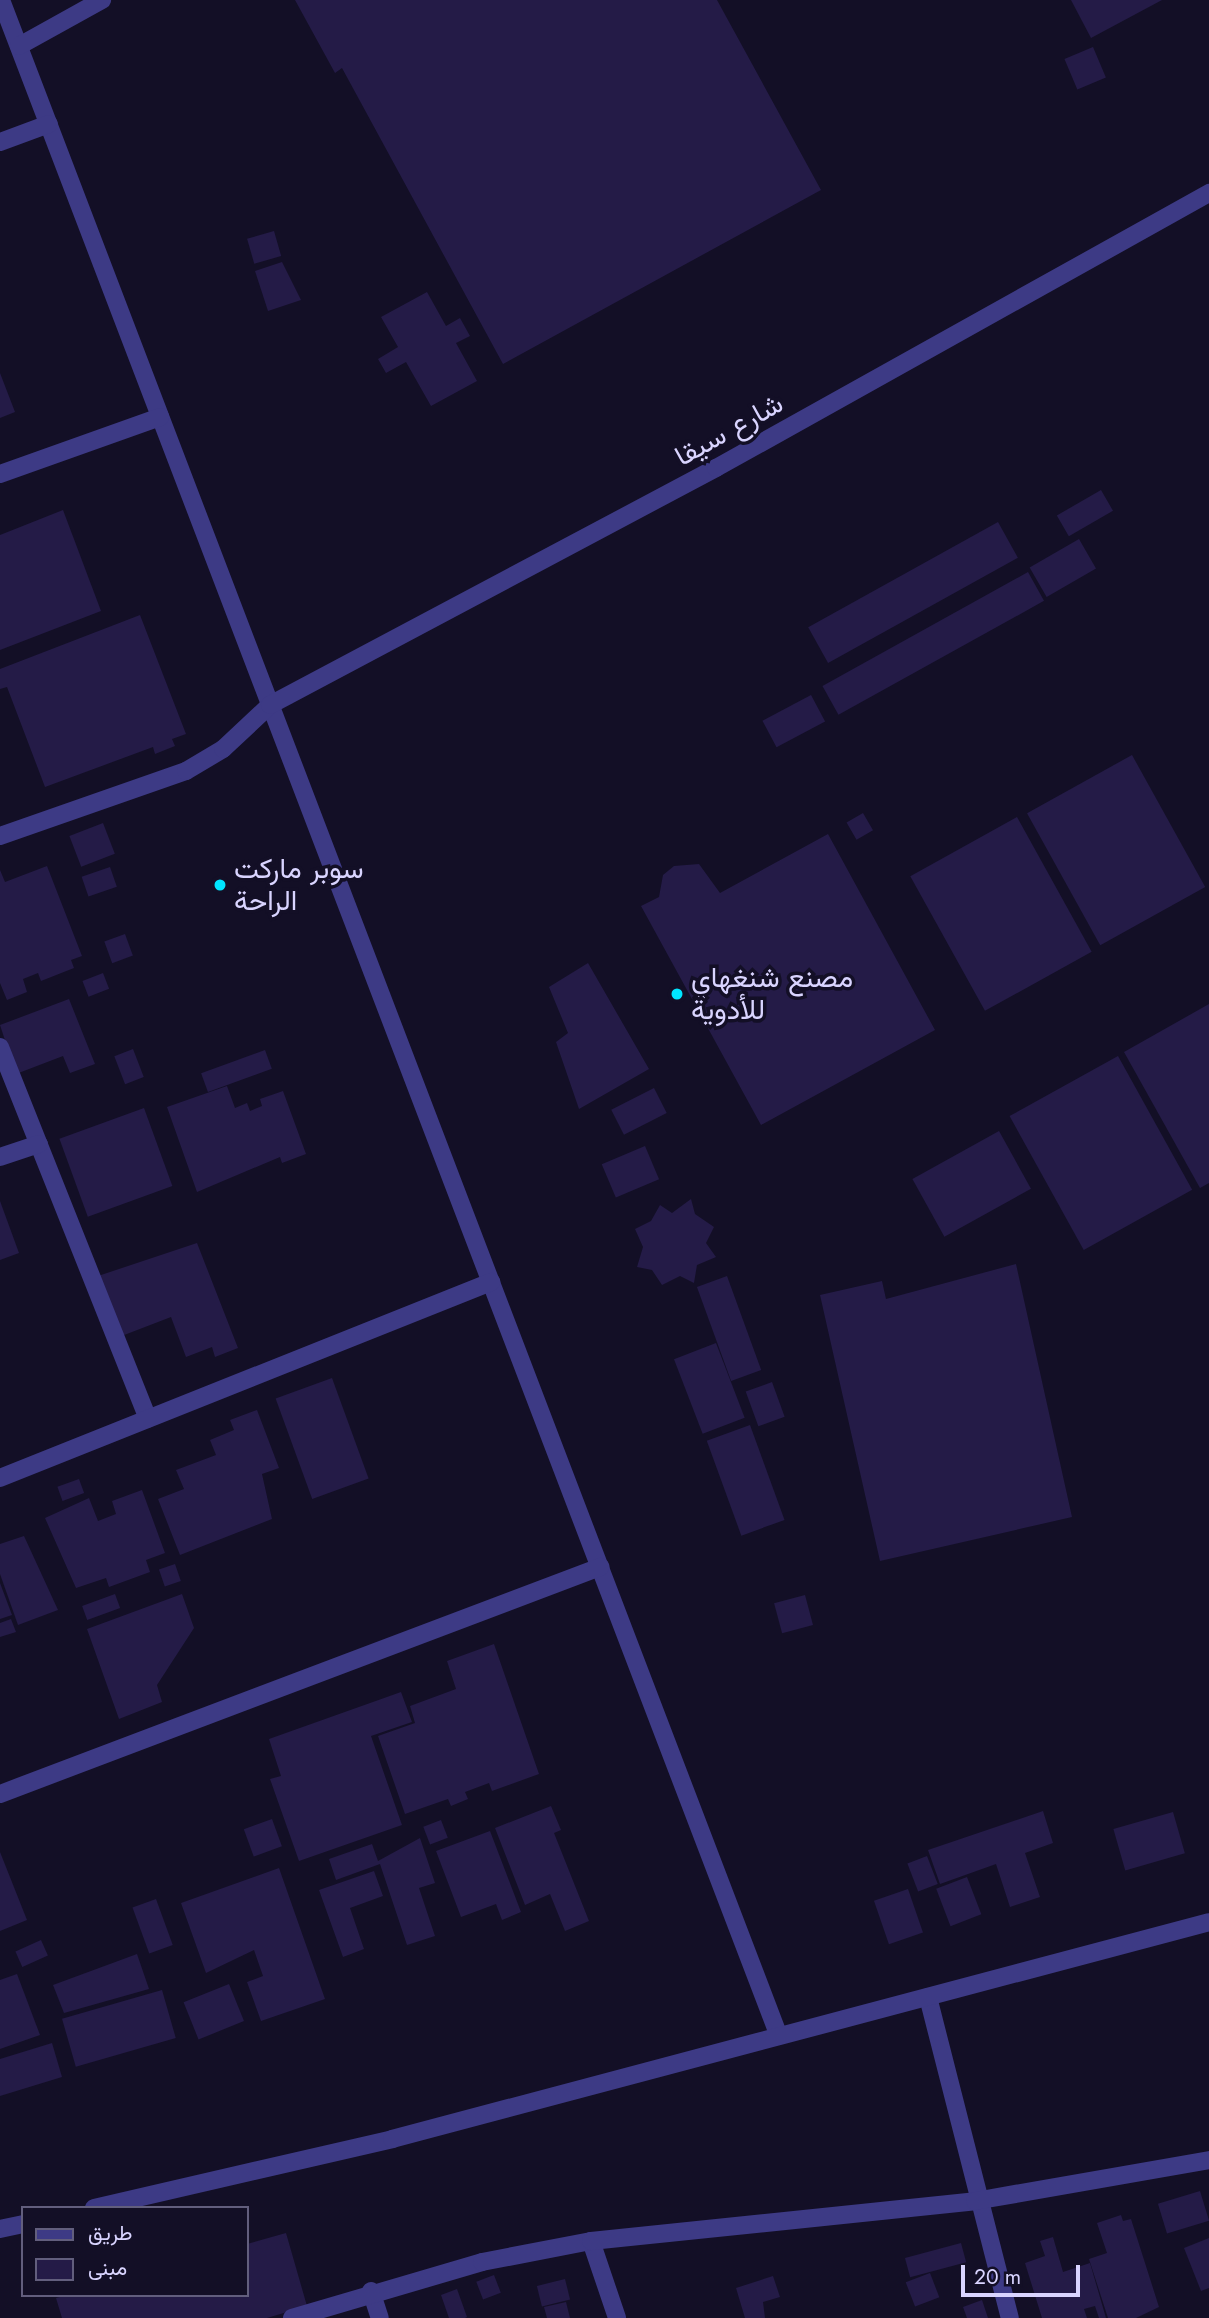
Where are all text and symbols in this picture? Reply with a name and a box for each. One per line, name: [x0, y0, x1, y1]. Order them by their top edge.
street label: شارع سيقا: [669, 387, 789, 473]
place label: سوبر ماركت الراحة: [234, 852, 364, 918]
marker: سوبر ماركت الراحة: [212, 877, 228, 893]
place label: مصنع شنغهاي للأدوية: [691, 961, 853, 1027]
marker: مصنع شنغهاي للأدوية: [669, 986, 685, 1002]
legend: [21, 2206, 248, 2297]
text: طريق: [88, 2218, 133, 2248]
scale bar: [964, 2252, 1083, 2296]
text: مبنى: [88, 2253, 127, 2283]
text: 20 m: [974, 2262, 1021, 2292]

